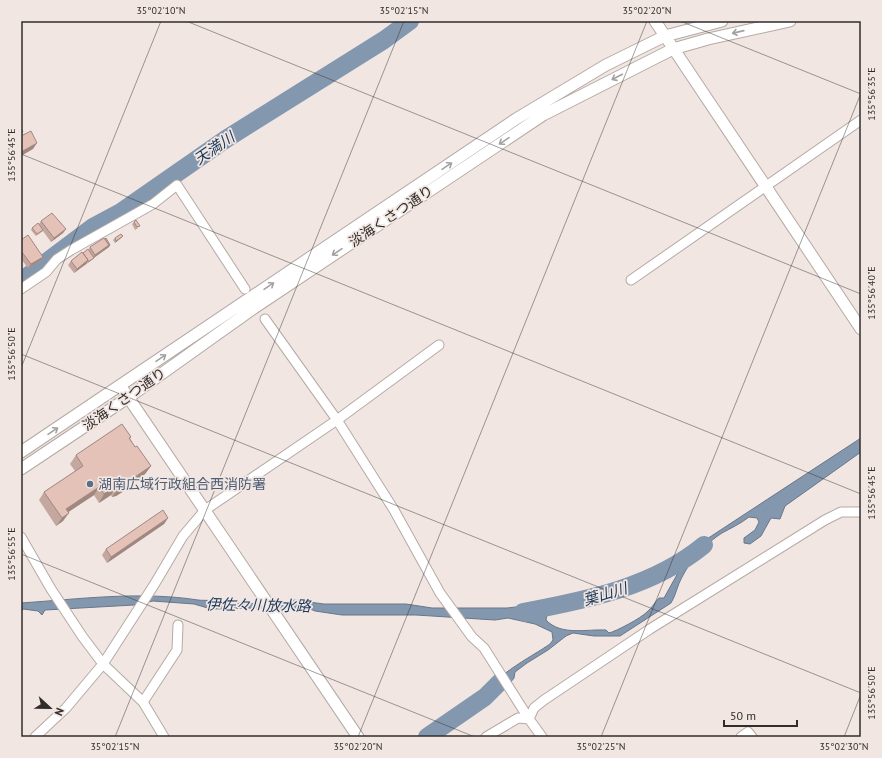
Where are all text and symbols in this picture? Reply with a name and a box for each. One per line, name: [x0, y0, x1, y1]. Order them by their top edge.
text: 35°02'10"N: [136, 4, 186, 17]
text: 35°02'15"N: [379, 4, 429, 17]
text: 35°02'20"N: [622, 4, 672, 17]
one-way arrow: [732, 29, 745, 36]
text: 135°56'35"E: [865, 67, 878, 121]
one-way arrow: [611, 74, 623, 81]
water label: 天満川: [190, 126, 240, 168]
text: 135°56'45"E: [5, 128, 18, 182]
one-way arrow: [499, 137, 510, 145]
one-way arrow: [441, 162, 452, 170]
street label: 淡海くさつ通り: [345, 181, 437, 251]
one-way arrow: [332, 248, 343, 256]
text: 135°56'40"E: [865, 266, 878, 320]
one-way arrow: [263, 282, 274, 290]
text: 135°56'50"E: [5, 327, 18, 381]
one-way arrow: [156, 354, 167, 362]
street label: 淡海くさつ通り: [79, 364, 169, 434]
one-way arrow: [48, 427, 59, 435]
text: 135°56'45"E: [865, 466, 878, 520]
place label: 湖南広域行政組合西消防署: [98, 475, 266, 493]
marker: 湖南広域行政組合西消防署: [85, 479, 95, 489]
text: 135°56'55"E: [5, 527, 18, 581]
water label: 葉山川: [581, 578, 631, 610]
water label: 伊佐々川放水路: [205, 595, 313, 615]
text: 135°56'50"E: [865, 666, 878, 720]
north arrow: [30, 688, 70, 728]
scale bar: [724, 702, 797, 728]
text: N: [51, 706, 67, 718]
text: 50 m: [730, 708, 756, 723]
text: 35°02'15"N: [90, 740, 140, 753]
text: 35°02'20"N: [333, 740, 383, 753]
text: 35°02'25"N: [576, 740, 626, 753]
text: 35°02'30"N: [819, 740, 869, 753]

